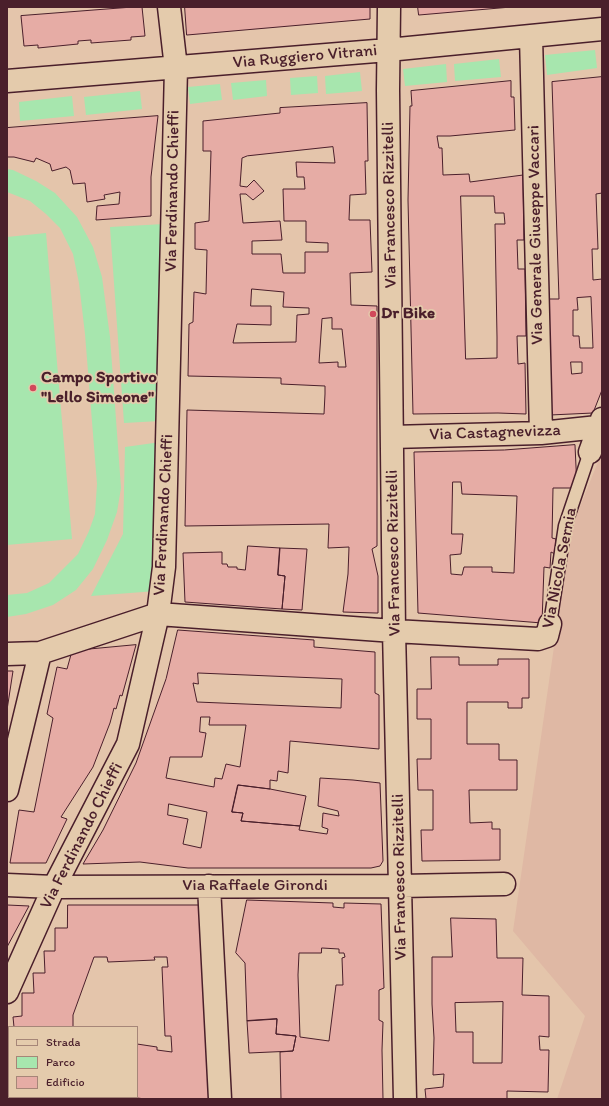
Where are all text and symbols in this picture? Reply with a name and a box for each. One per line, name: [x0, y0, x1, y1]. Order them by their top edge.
street label: Via Ruggiero Vitrani: [232, 41, 378, 73]
street label: Via Ferdinando Chieffi: [161, 110, 185, 272]
street label: Via Francesco Rizzitelli: [378, 121, 402, 289]
street label: Via Generale Giuseppe Vaccari: [524, 125, 548, 345]
place label: Dr Bike: [381, 304, 435, 324]
marker: Dr Bike: [368, 309, 378, 319]
place label: Campo Sportivo "Lello Simeone": [41, 368, 157, 408]
marker: Campo Sportivo "Lello Simeone": [28, 383, 38, 393]
street label: Via Castagnevizza: [429, 421, 561, 445]
street label: Via Ferdinando Chieffi: [150, 434, 178, 596]
street label: Via Francesco Rizzitelli: [382, 469, 406, 637]
street label: Via Nicola Sernia: [538, 506, 582, 630]
street label: Via Ferdinando Chieffi: [36, 759, 128, 913]
street label: Via Francesco Rizzitelli: [388, 793, 412, 961]
street label: Via Raffaele Girondi: [182, 876, 328, 896]
legend: [8, 1026, 138, 1098]
text: Strada: [46, 1035, 80, 1049]
text: Parco: [46, 1055, 75, 1069]
text: Edificio: [46, 1075, 85, 1089]

